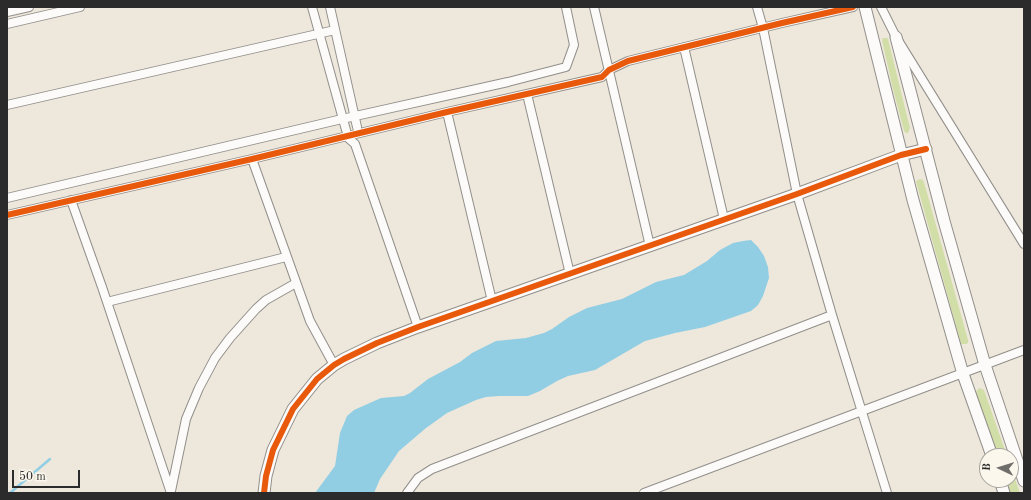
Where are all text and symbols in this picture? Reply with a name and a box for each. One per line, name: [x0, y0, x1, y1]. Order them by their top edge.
north arrow: [979, 448, 1019, 488]
scale bar: [14, 462, 82, 488]
text: B: [982, 463, 993, 471]
text: 50 m: [19, 471, 46, 483]

